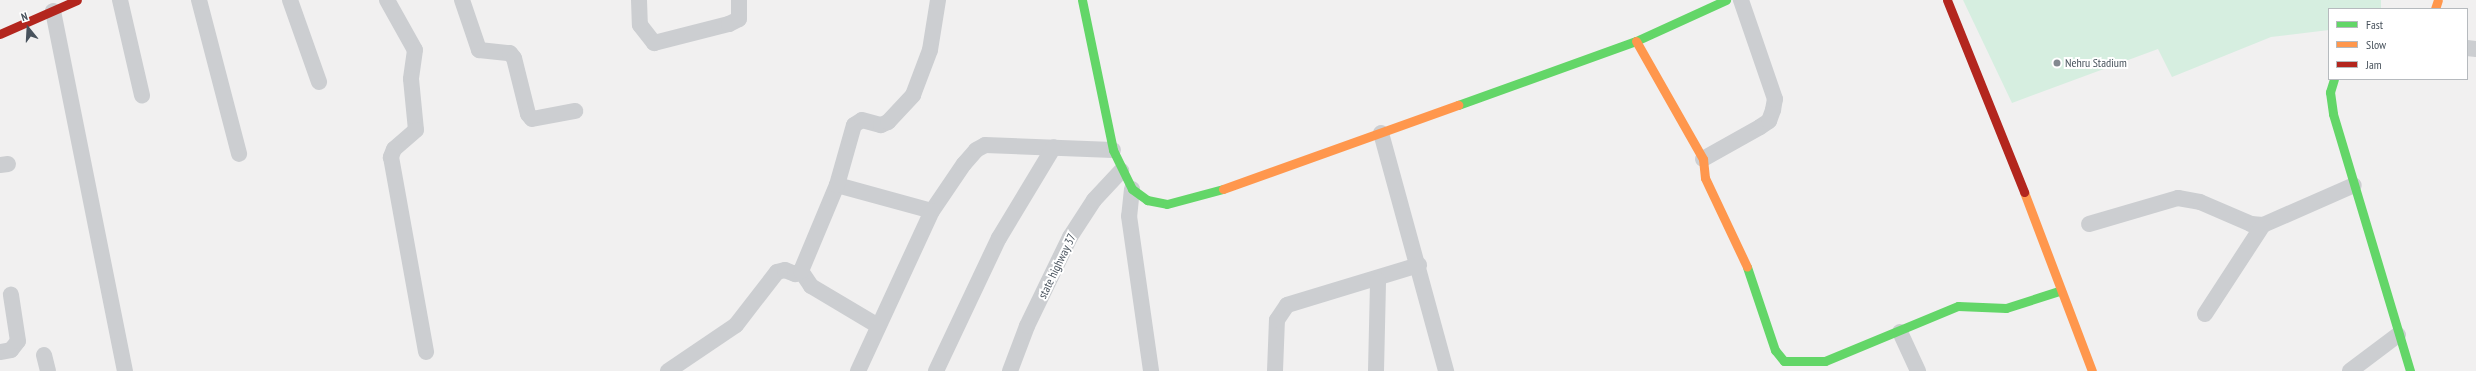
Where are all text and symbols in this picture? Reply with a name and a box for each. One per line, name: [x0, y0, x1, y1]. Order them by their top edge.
north arrow: [8, 8, 48, 48]
legend: [2328, 8, 2468, 80]
text: N: [19, 9, 29, 24]
text: Fast: [2366, 17, 2383, 32]
text: Slow: [2366, 37, 2386, 52]
place label: Nehru Stadium: [2065, 56, 2127, 70]
text: Jam: [2366, 57, 2382, 72]
marker: Nehru Stadium: [2052, 58, 2062, 68]
street label: state highway 37: [1035, 231, 1079, 301]

